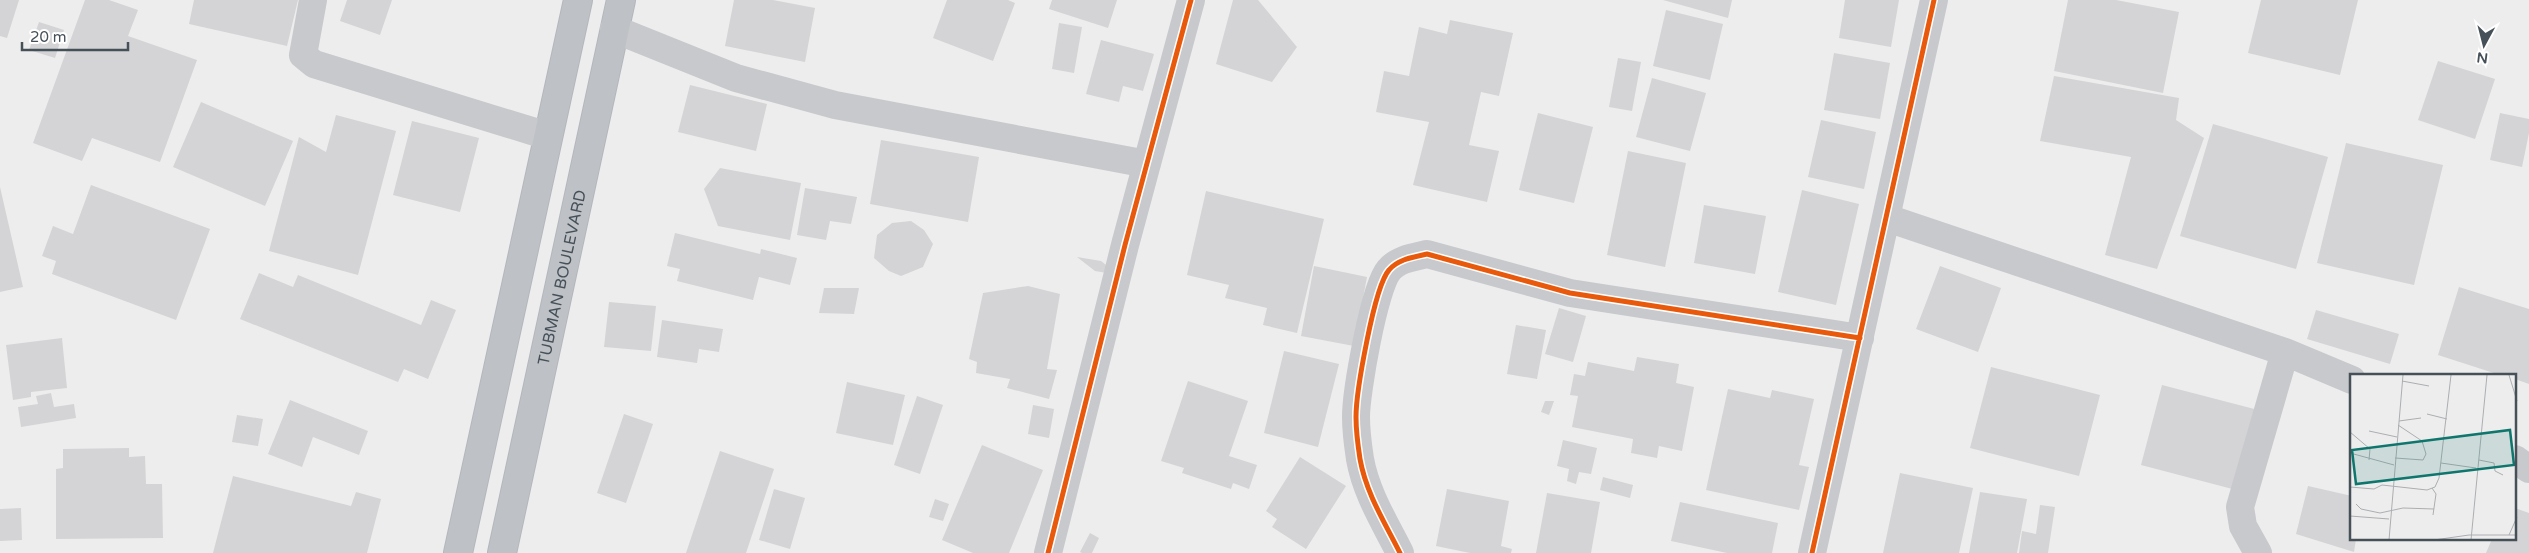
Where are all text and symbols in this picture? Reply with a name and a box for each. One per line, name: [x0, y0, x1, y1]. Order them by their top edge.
scale bar: [22, 20, 129, 52]
north arrow: [2459, 20, 2509, 70]
text: 20 m: [30, 28, 67, 46]
text: N: [2476, 48, 2489, 67]
street label: TUBMAN BOULEVARD: [534, 188, 591, 367]
inset map: [2350, 374, 2516, 540]

